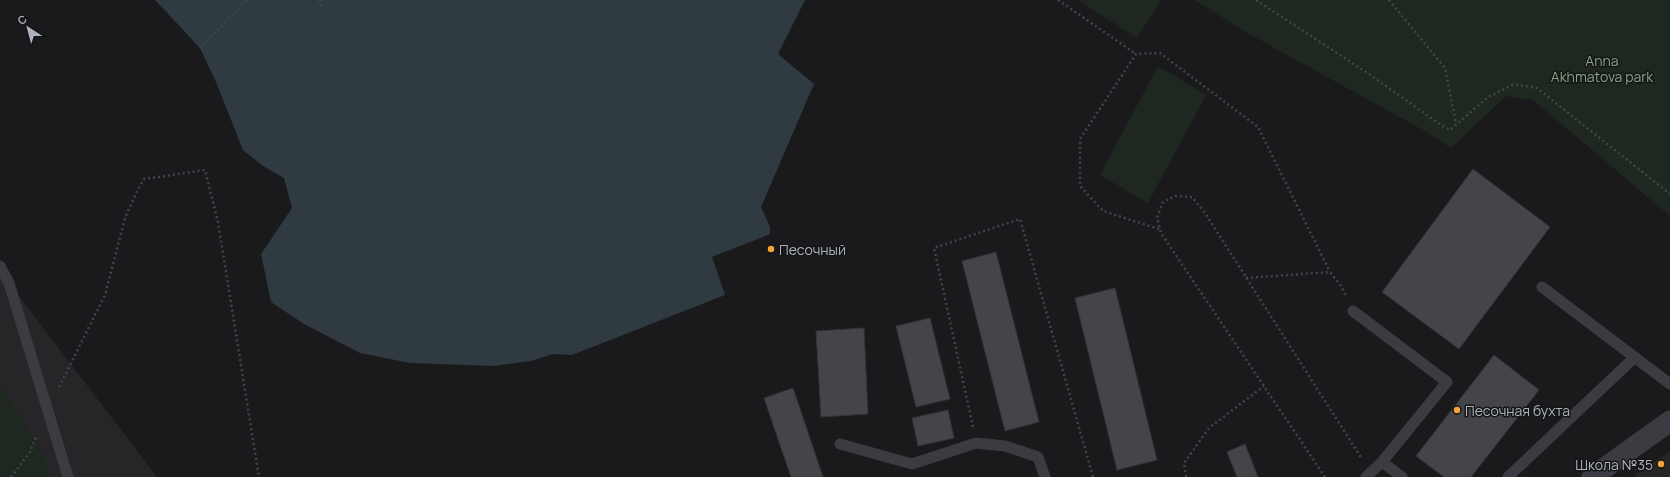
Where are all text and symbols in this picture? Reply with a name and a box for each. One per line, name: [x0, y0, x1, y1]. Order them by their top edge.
north arrow: [8, 8, 48, 48]
text: С: [14, 11, 30, 28]
park label: Anna Akhmatova park: [1551, 51, 1654, 86]
place label: Песочный: [779, 240, 846, 259]
marker: Песочный: [766, 244, 776, 254]
place label: Песочная бухта: [1465, 401, 1570, 420]
marker: Песочная бухта: [1452, 405, 1462, 415]
place label: Школа №35: [1575, 455, 1653, 474]
marker: Школа №35: [1656, 459, 1666, 469]

